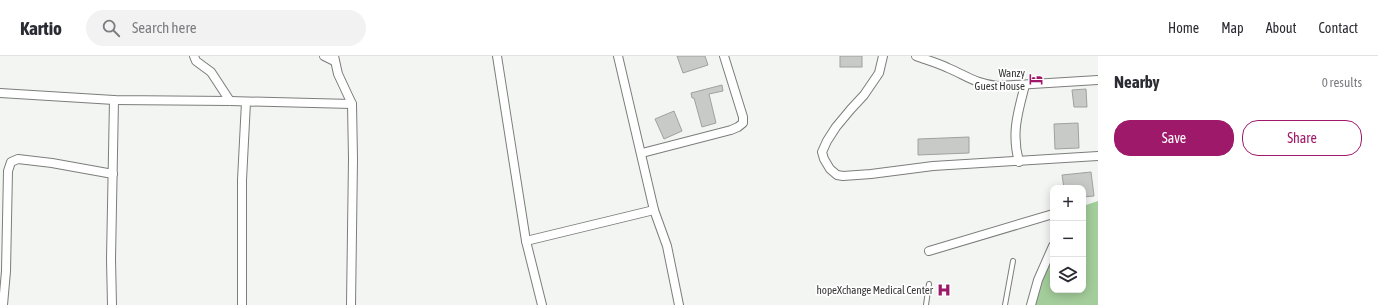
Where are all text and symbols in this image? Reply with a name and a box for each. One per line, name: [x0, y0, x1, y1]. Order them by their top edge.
search box: [86, 10, 366, 46]
text: Kartio: [20, 17, 62, 39]
icon: search: [100, 17, 122, 39]
text: Search here: [132, 19, 197, 36]
text: Home: [1168, 20, 1199, 36]
text: Map: [1221, 20, 1244, 36]
text: About: [1266, 20, 1297, 36]
text: Contact: [1319, 20, 1358, 36]
place label: Wanzy Guest House: [975, 67, 1025, 92]
hotel icon: Wanzy Guest House: [1028, 71, 1044, 87]
text: Nearby: [1114, 72, 1160, 92]
text: 0 results: [1322, 75, 1362, 90]
button: Save: [1114, 120, 1234, 156]
button: Share: [1242, 120, 1362, 156]
map controls: [1050, 185, 1086, 293]
button: +: [1050, 185, 1086, 221]
button: −: [1050, 221, 1086, 257]
button: layers: [1050, 257, 1086, 293]
hospital icon: hopeXchange Medical Center: [936, 282, 952, 298]
place label: hopeXchange Medical Center: [816, 284, 934, 296]

